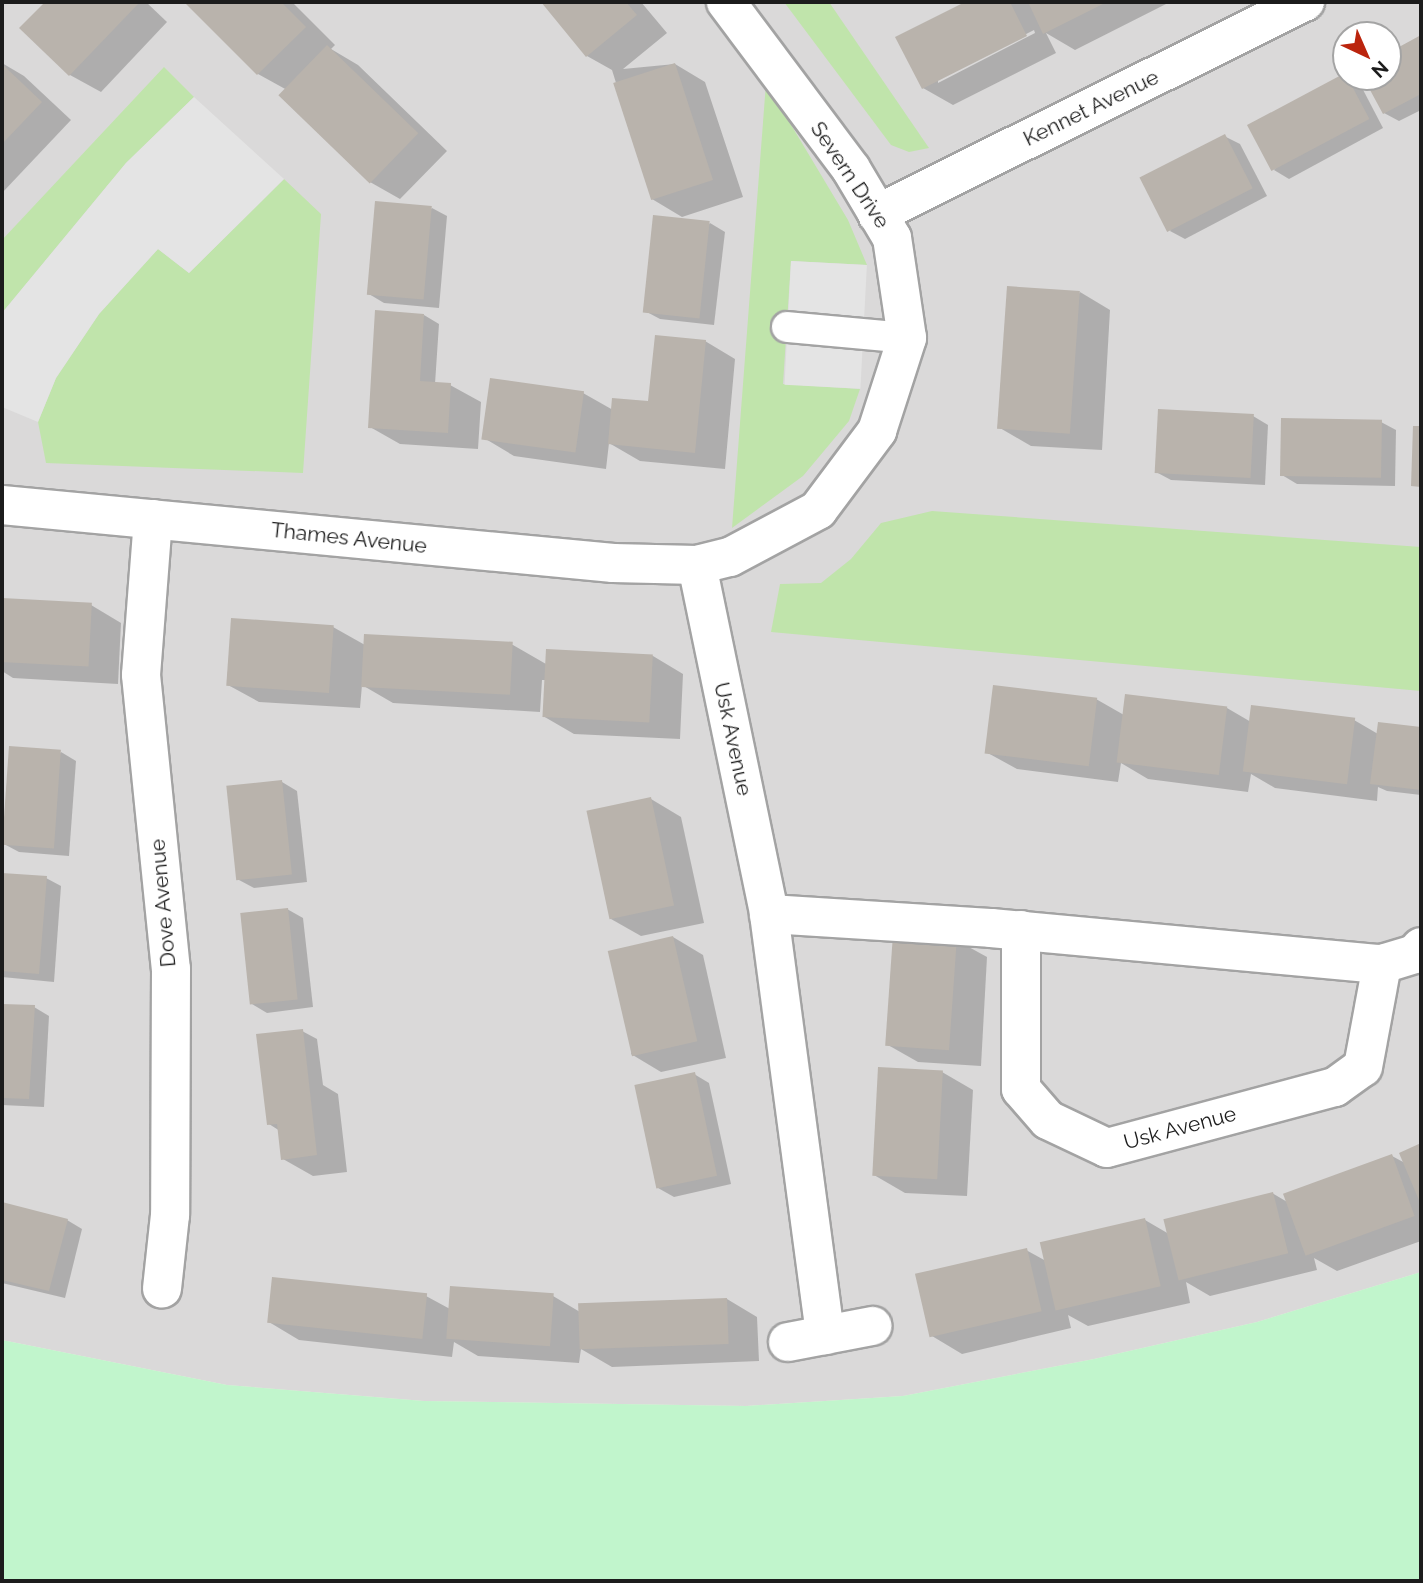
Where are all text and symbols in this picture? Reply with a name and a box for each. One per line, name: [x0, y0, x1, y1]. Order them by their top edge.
north arrow: [1332, 21, 1402, 91]
text: N: [1367, 57, 1393, 83]
street label: Kennet Avenue: [1019, 64, 1163, 152]
street label: Severn Drive: [805, 117, 895, 233]
street label: Thames Avenue: [269, 517, 429, 559]
street label: Usk Avenue: [709, 680, 757, 798]
street label: Dove Avenue: [145, 837, 181, 969]
street label: Usk Avenue: [1121, 1101, 1239, 1155]

